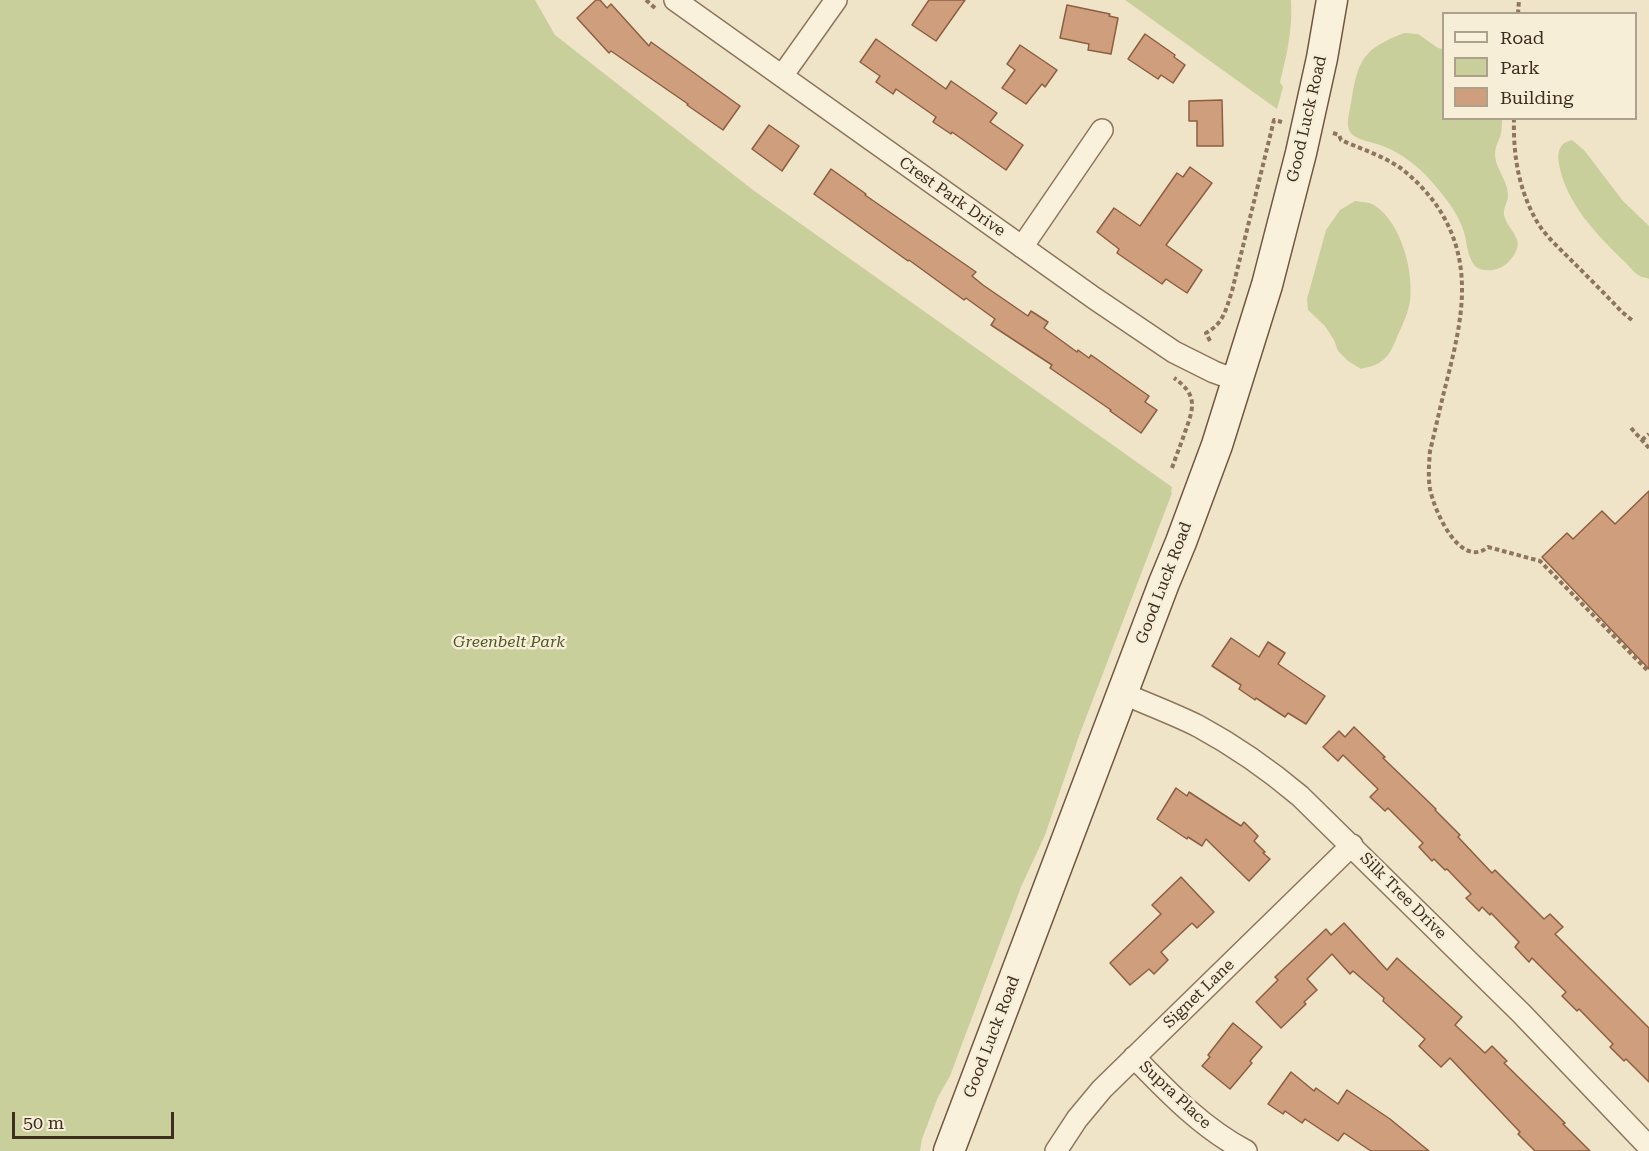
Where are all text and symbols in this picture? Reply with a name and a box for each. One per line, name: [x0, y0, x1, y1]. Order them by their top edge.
legend: [1442, 12, 1637, 120]
text: Road: [1500, 27, 1544, 48]
street label: Good Luck Road: [1283, 54, 1331, 184]
text: Park: [1500, 57, 1540, 78]
text: Building: [1500, 87, 1574, 108]
street label: Crest Park Drive: [895, 153, 1009, 241]
street label: Good Luck Road: [1132, 519, 1196, 647]
park label: Greenbelt Park: [453, 632, 565, 652]
street label: Silk Tree Drive: [1356, 849, 1450, 943]
street label: Signet Lane: [1160, 955, 1238, 1033]
street label: Good Luck Road: [960, 973, 1024, 1101]
street label: Supra Place: [1135, 1057, 1215, 1133]
scale bar: [15, 1100, 177, 1138]
text: 50 m: [23, 1112, 64, 1133]

